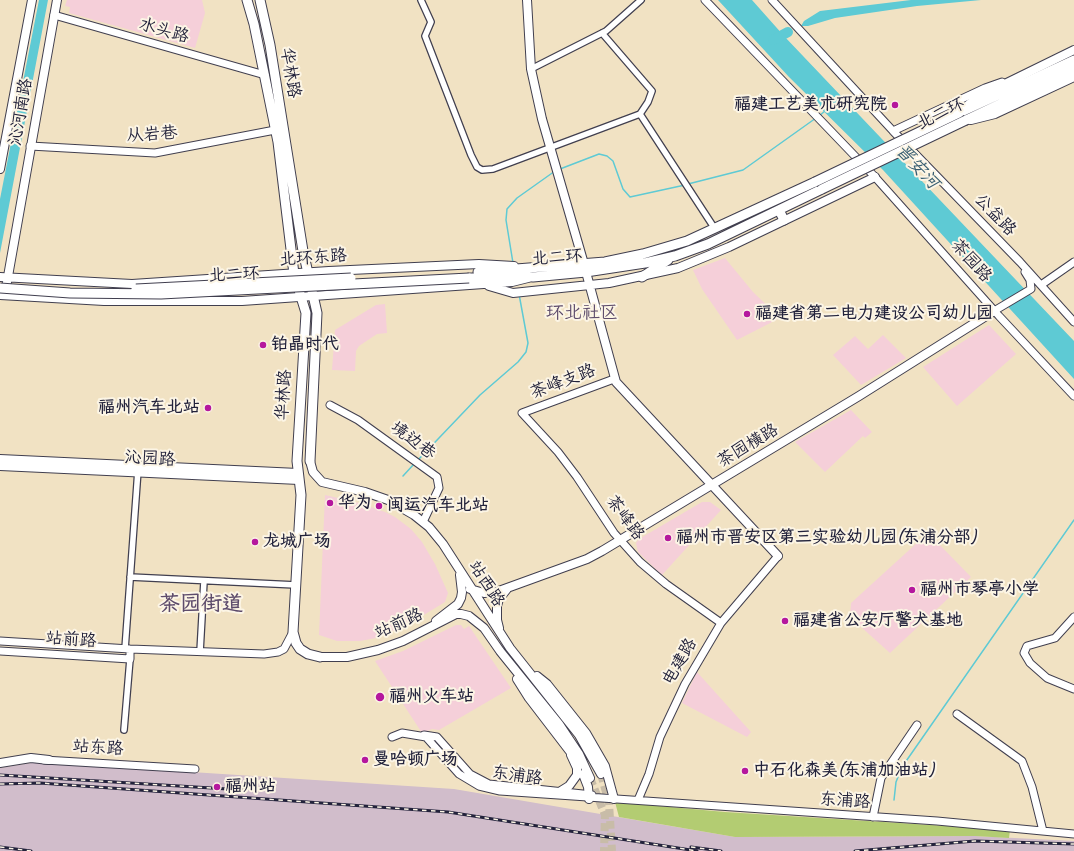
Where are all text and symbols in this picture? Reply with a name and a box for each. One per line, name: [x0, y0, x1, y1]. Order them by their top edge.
street label: 水头路: [137, 14, 191, 48]
street label: 华林路: [276, 46, 304, 100]
street label: 沁河南路: [5, 77, 37, 147]
street label: 北二环: [914, 94, 968, 134]
place label: 福建工艺美术研究院: [734, 95, 887, 115]
marker: 福建工艺美术研究院: [890, 100, 900, 110]
street label: 从岩巷: [126, 123, 178, 147]
water label: 晋安河: [891, 140, 943, 194]
street label: 公益路: [970, 190, 1020, 240]
street label: 茶园路: [946, 235, 996, 287]
street label: 北环东路: [278, 245, 348, 271]
street label: 北二环: [531, 246, 583, 270]
street label: 北二环: [208, 263, 260, 287]
district label: 环北社区: [546, 302, 618, 324]
place label: 福建省第二电力建设公司幼儿园: [755, 304, 993, 324]
marker: 福建省第二电力建设公司幼儿园: [742, 309, 752, 319]
place label: 铂晶时代: [271, 335, 339, 355]
marker: 铂晶时代: [258, 340, 268, 350]
street label: 茶峰支路: [528, 360, 598, 404]
street label: 华林路: [272, 369, 296, 421]
place label: 福州汽车北站: [98, 398, 200, 418]
marker: 福州汽车北站: [203, 403, 213, 413]
street label: 境边巷: [386, 418, 440, 464]
street label: 茶园横路: [714, 420, 782, 472]
street label: 沁园路: [124, 447, 176, 471]
street label: 茶峰路: [602, 491, 648, 545]
place label: 华为: [338, 493, 372, 513]
place label: 闽运汽车北站: [387, 496, 489, 516]
marker: 华为: [325, 498, 335, 508]
marker: 闽运汽车北站: [374, 501, 384, 511]
place label: 福州市晋安区第三实验幼儿园(东浦分部): [676, 528, 976, 548]
place label: 龙城广场: [263, 532, 331, 552]
marker: 福州市晋安区第三实验幼儿园(东浦分部): [663, 533, 673, 543]
marker: 龙城广场: [250, 537, 260, 547]
street label: 站西路: [464, 557, 508, 611]
place label: 福州市琴亭小学: [920, 580, 1039, 600]
marker: 福州市琴亭小学: [907, 585, 917, 595]
district label: 茶园街道: [159, 591, 243, 617]
street label: 站前路: [372, 604, 426, 644]
place label: 福建省公安厅警犬基地: [793, 611, 963, 631]
marker: 福建省公安厅警犬基地: [780, 616, 790, 626]
street label: 站前路: [45, 628, 97, 652]
street label: 电建路: [658, 635, 702, 689]
place label: 福州火车站: [389, 687, 474, 707]
marker: 福州火车站: [374, 691, 386, 703]
street label: 站东路: [72, 736, 124, 760]
place label: 曼哈顿广场: [373, 750, 458, 770]
marker: 曼哈顿广场: [360, 755, 370, 765]
place label: 中石化森美(东浦加油站): [753, 761, 934, 781]
street label: 东浦路: [490, 762, 544, 790]
marker: 中石化森美(东浦加油站): [740, 766, 750, 776]
place label: 福州站: [225, 777, 276, 797]
marker: 福州站: [212, 782, 222, 792]
street label: 东浦路: [819, 789, 871, 813]

